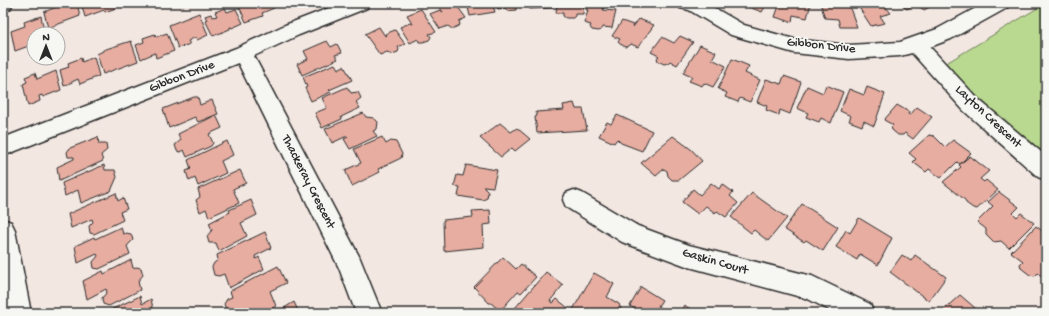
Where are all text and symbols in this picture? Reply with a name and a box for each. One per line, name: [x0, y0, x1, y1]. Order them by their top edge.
north arrow: [26, 26, 66, 66]
text: N: [42, 32, 50, 44]
street label: Gibbon Drive: [786, 35, 856, 57]
street label: Gibbon Drive: [147, 58, 217, 96]
street label: Layton Crescent: [952, 82, 1026, 153]
street label: Thackeray Crescent: [277, 132, 339, 233]
street label: Gaskin Court: [680, 245, 751, 279]

